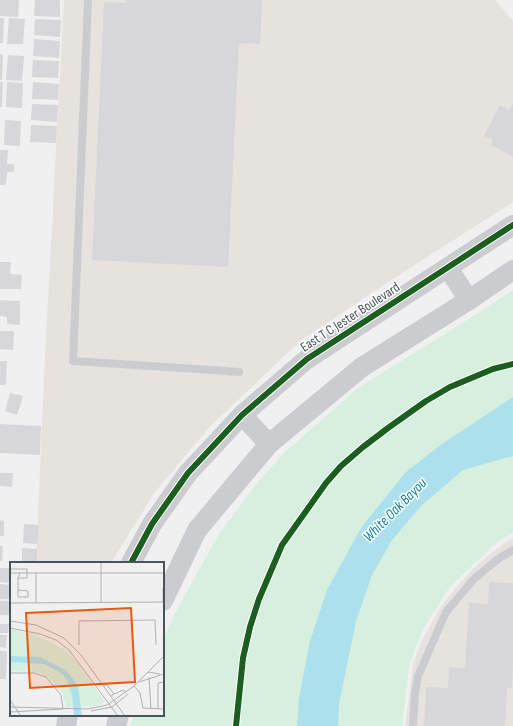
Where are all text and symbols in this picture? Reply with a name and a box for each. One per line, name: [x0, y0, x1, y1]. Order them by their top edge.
street label: East T C Jester Boulevard: [297, 278, 403, 356]
water label: White Oak Bayou: [359, 473, 432, 546]
inset map: [10, 562, 164, 716]

